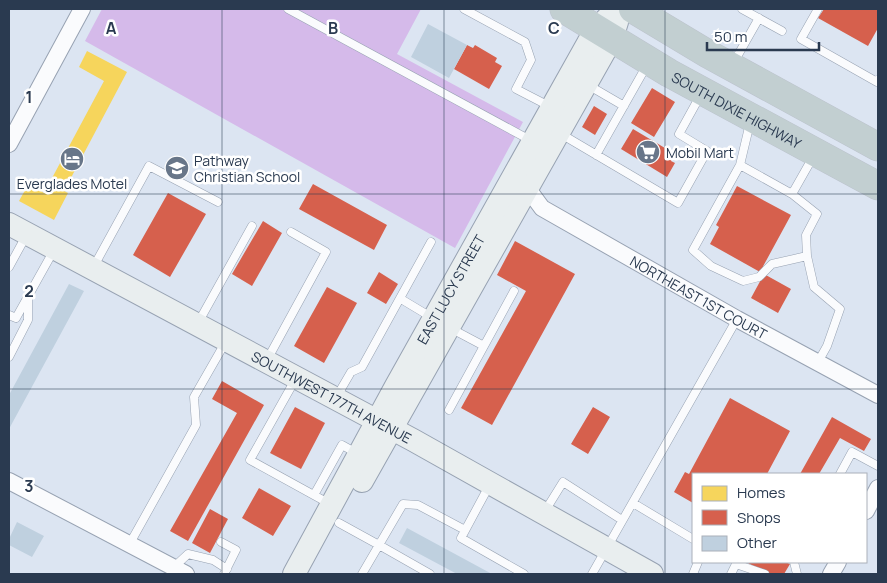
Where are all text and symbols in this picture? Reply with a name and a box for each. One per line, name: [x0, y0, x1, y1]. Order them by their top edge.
text: A: [106, 17, 117, 39]
text: B: [328, 17, 338, 39]
text: C: [548, 17, 560, 39]
scale bar: [707, 20, 820, 52]
text: 50 m: [714, 26, 748, 47]
street label: SOUTH DIXIE HIGHWAY: [669, 67, 805, 153]
text: 1: [25, 86, 33, 108]
supermarket icon: Mobil Mart: [635, 139, 661, 165]
place label: Mobil Mart: [666, 143, 734, 162]
hotel icon: Everglades Motel: [59, 146, 85, 172]
place label: Pathway Christian School: [194, 151, 300, 186]
school or university icon: Pathway Christian School: [164, 155, 190, 181]
place label: Everglades Motel: [17, 174, 127, 193]
street label: EAST LUCY STREET: [412, 230, 489, 347]
street label: NORTHEAST 1ST COURT: [627, 251, 771, 343]
text: 2: [24, 280, 34, 302]
street label: SOUTHWEST 177TH AVENUE: [248, 346, 415, 447]
legend: [692, 473, 867, 563]
text: 3: [24, 475, 34, 497]
text: Homes: [737, 482, 786, 503]
text: Shops: [737, 507, 781, 528]
text: Other: [737, 532, 778, 553]

